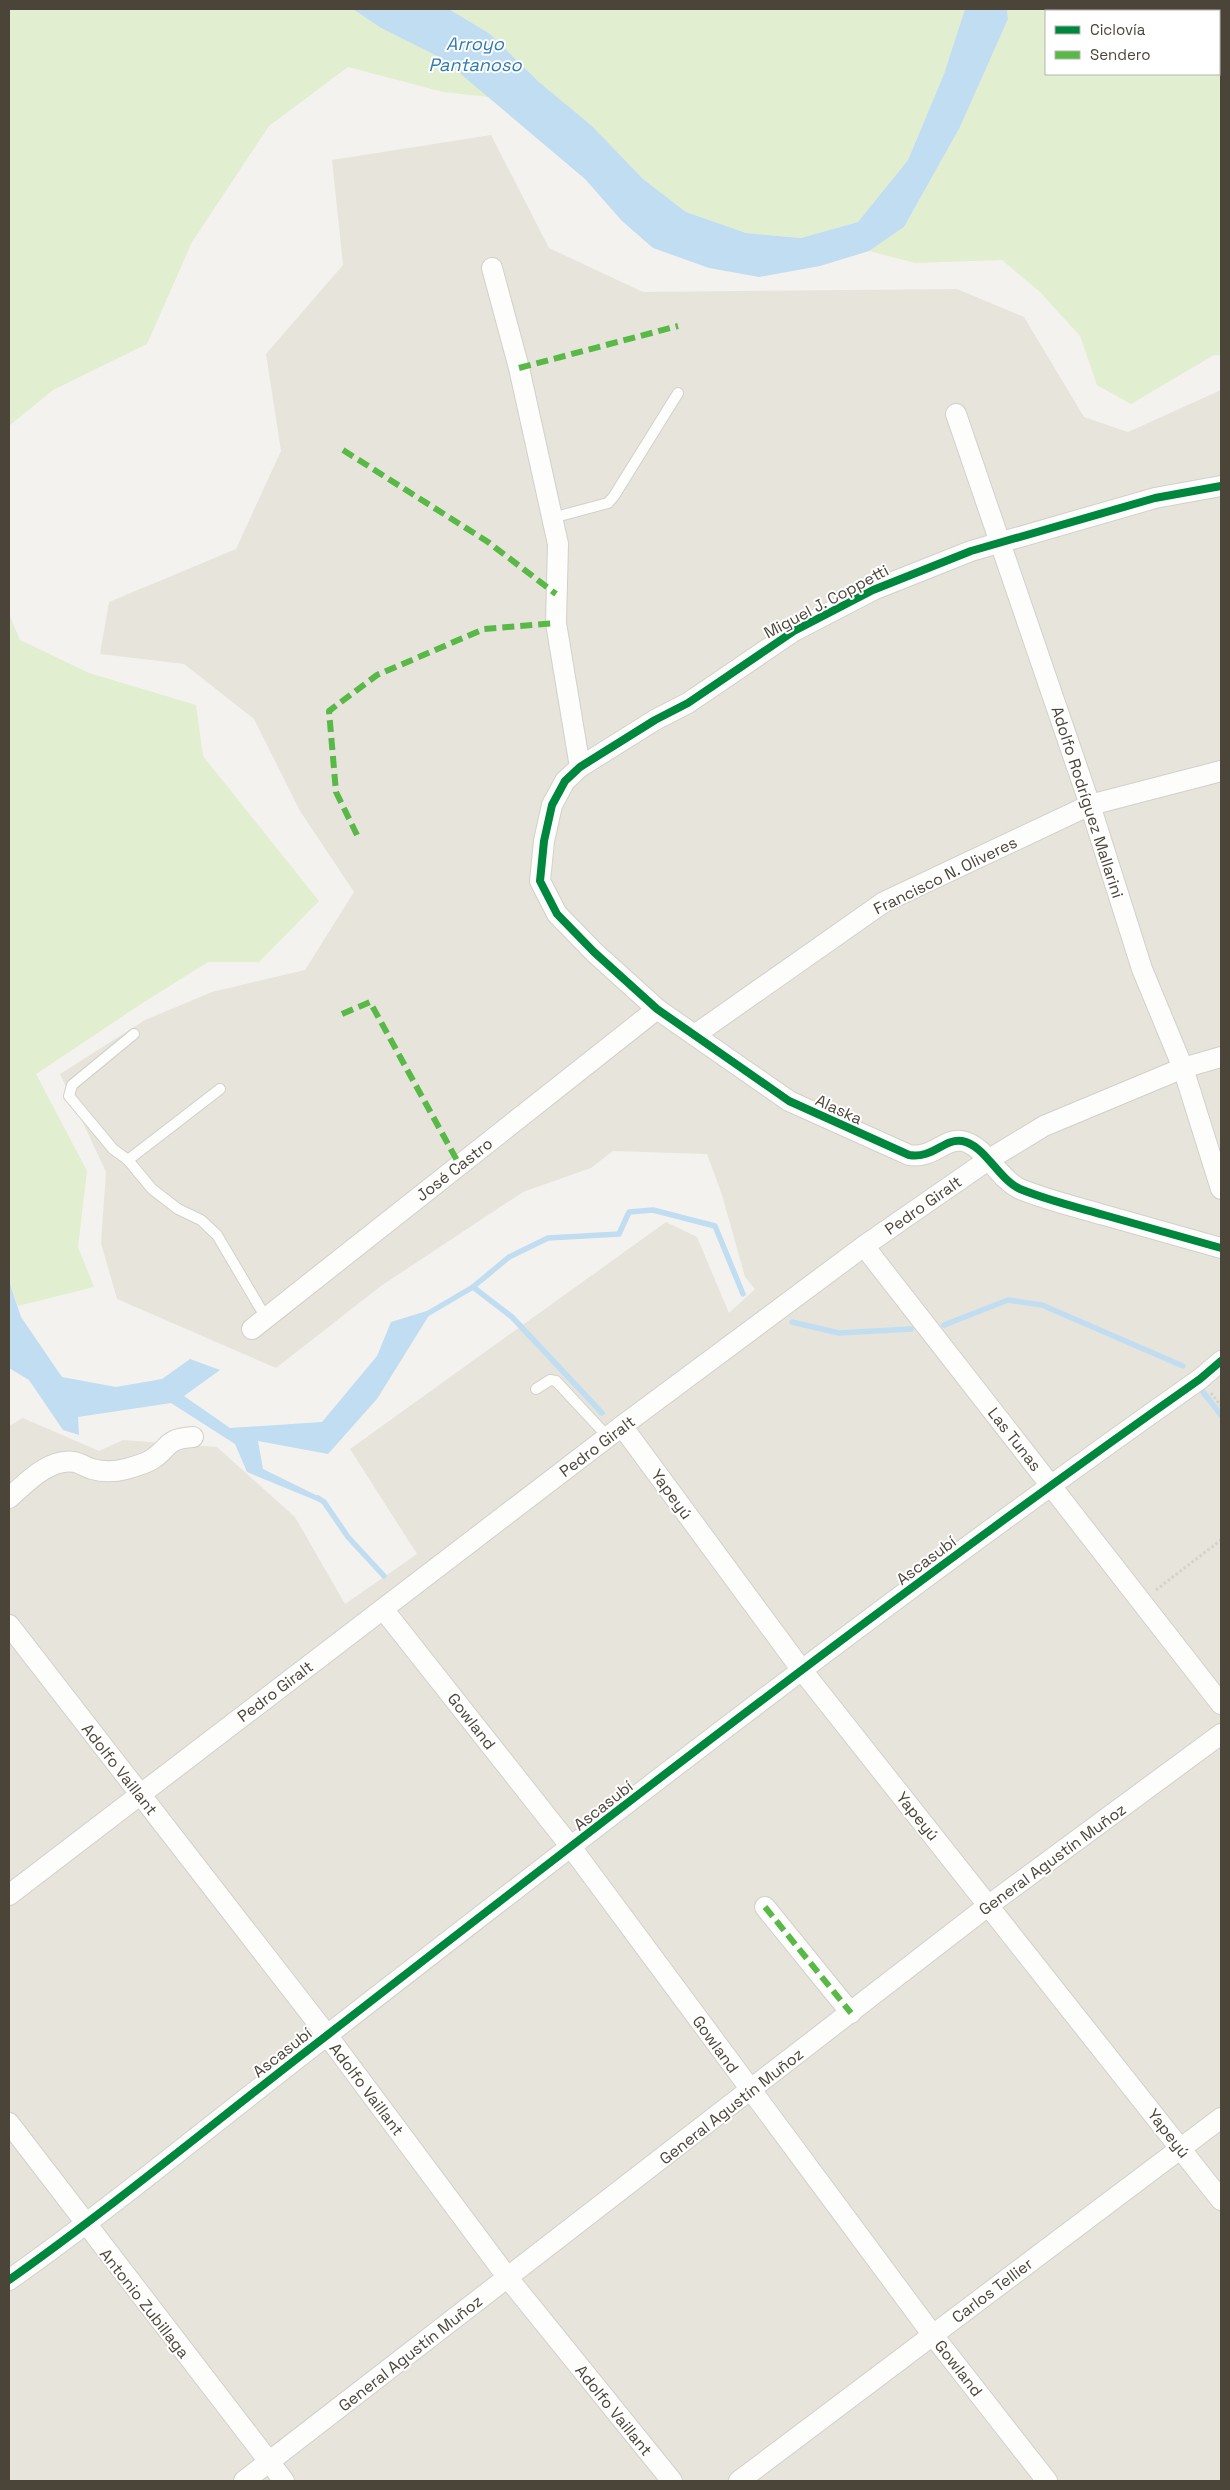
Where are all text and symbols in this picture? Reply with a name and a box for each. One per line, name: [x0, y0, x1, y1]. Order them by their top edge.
legend: [1045, 10, 1220, 75]
text: Ciclovía: [1090, 20, 1146, 39]
water label: Arroyo Pantanoso: [428, 32, 522, 76]
text: Sendero: [1090, 45, 1150, 64]
street label: Miguel J. Coppetti: [760, 560, 892, 643]
street label: Adolfo Rodríguez Mallarini: [1047, 704, 1129, 901]
street label: Francisco N. Oliveres: [870, 832, 1020, 919]
street label: Alaska: [812, 1090, 866, 1129]
street label: José Castro: [412, 1133, 497, 1206]
street label: Pedro Giralt: [881, 1171, 966, 1240]
street label: Las Tunas: [983, 1403, 1046, 1475]
street label: Pedro Giralt: [555, 1411, 639, 1482]
street label: Yapeyú: [646, 1465, 697, 1524]
street label: Ascasubí: [892, 1531, 960, 1590]
street label: Pedro Giralt: [233, 1656, 317, 1727]
street label: Gowland: [443, 1689, 500, 1754]
street label: Adolfo Vaillant: [77, 1719, 162, 1820]
street label: Ascasubí: [569, 1776, 637, 1835]
street label: Yapeyú: [892, 1788, 944, 1845]
street label: General Agustín Muñoz: [974, 1799, 1130, 1920]
street label: Gowland: [688, 2011, 744, 2077]
street label: Ascasubí: [248, 2023, 316, 2082]
street label: Adolfo Vaillant: [325, 2039, 408, 2140]
street label: General Agustín Muñoz: [655, 2044, 808, 2169]
street label: Yapeyú: [1143, 2104, 1194, 2162]
street label: Antonio Zubillaga: [95, 2244, 194, 2363]
street label: Carlos Tellier: [948, 2253, 1037, 2328]
street label: General Agustín Muñoz: [334, 2291, 487, 2416]
street label: Gowland: [930, 2336, 987, 2401]
street label: Adolfo Vaillant: [570, 2361, 657, 2460]

